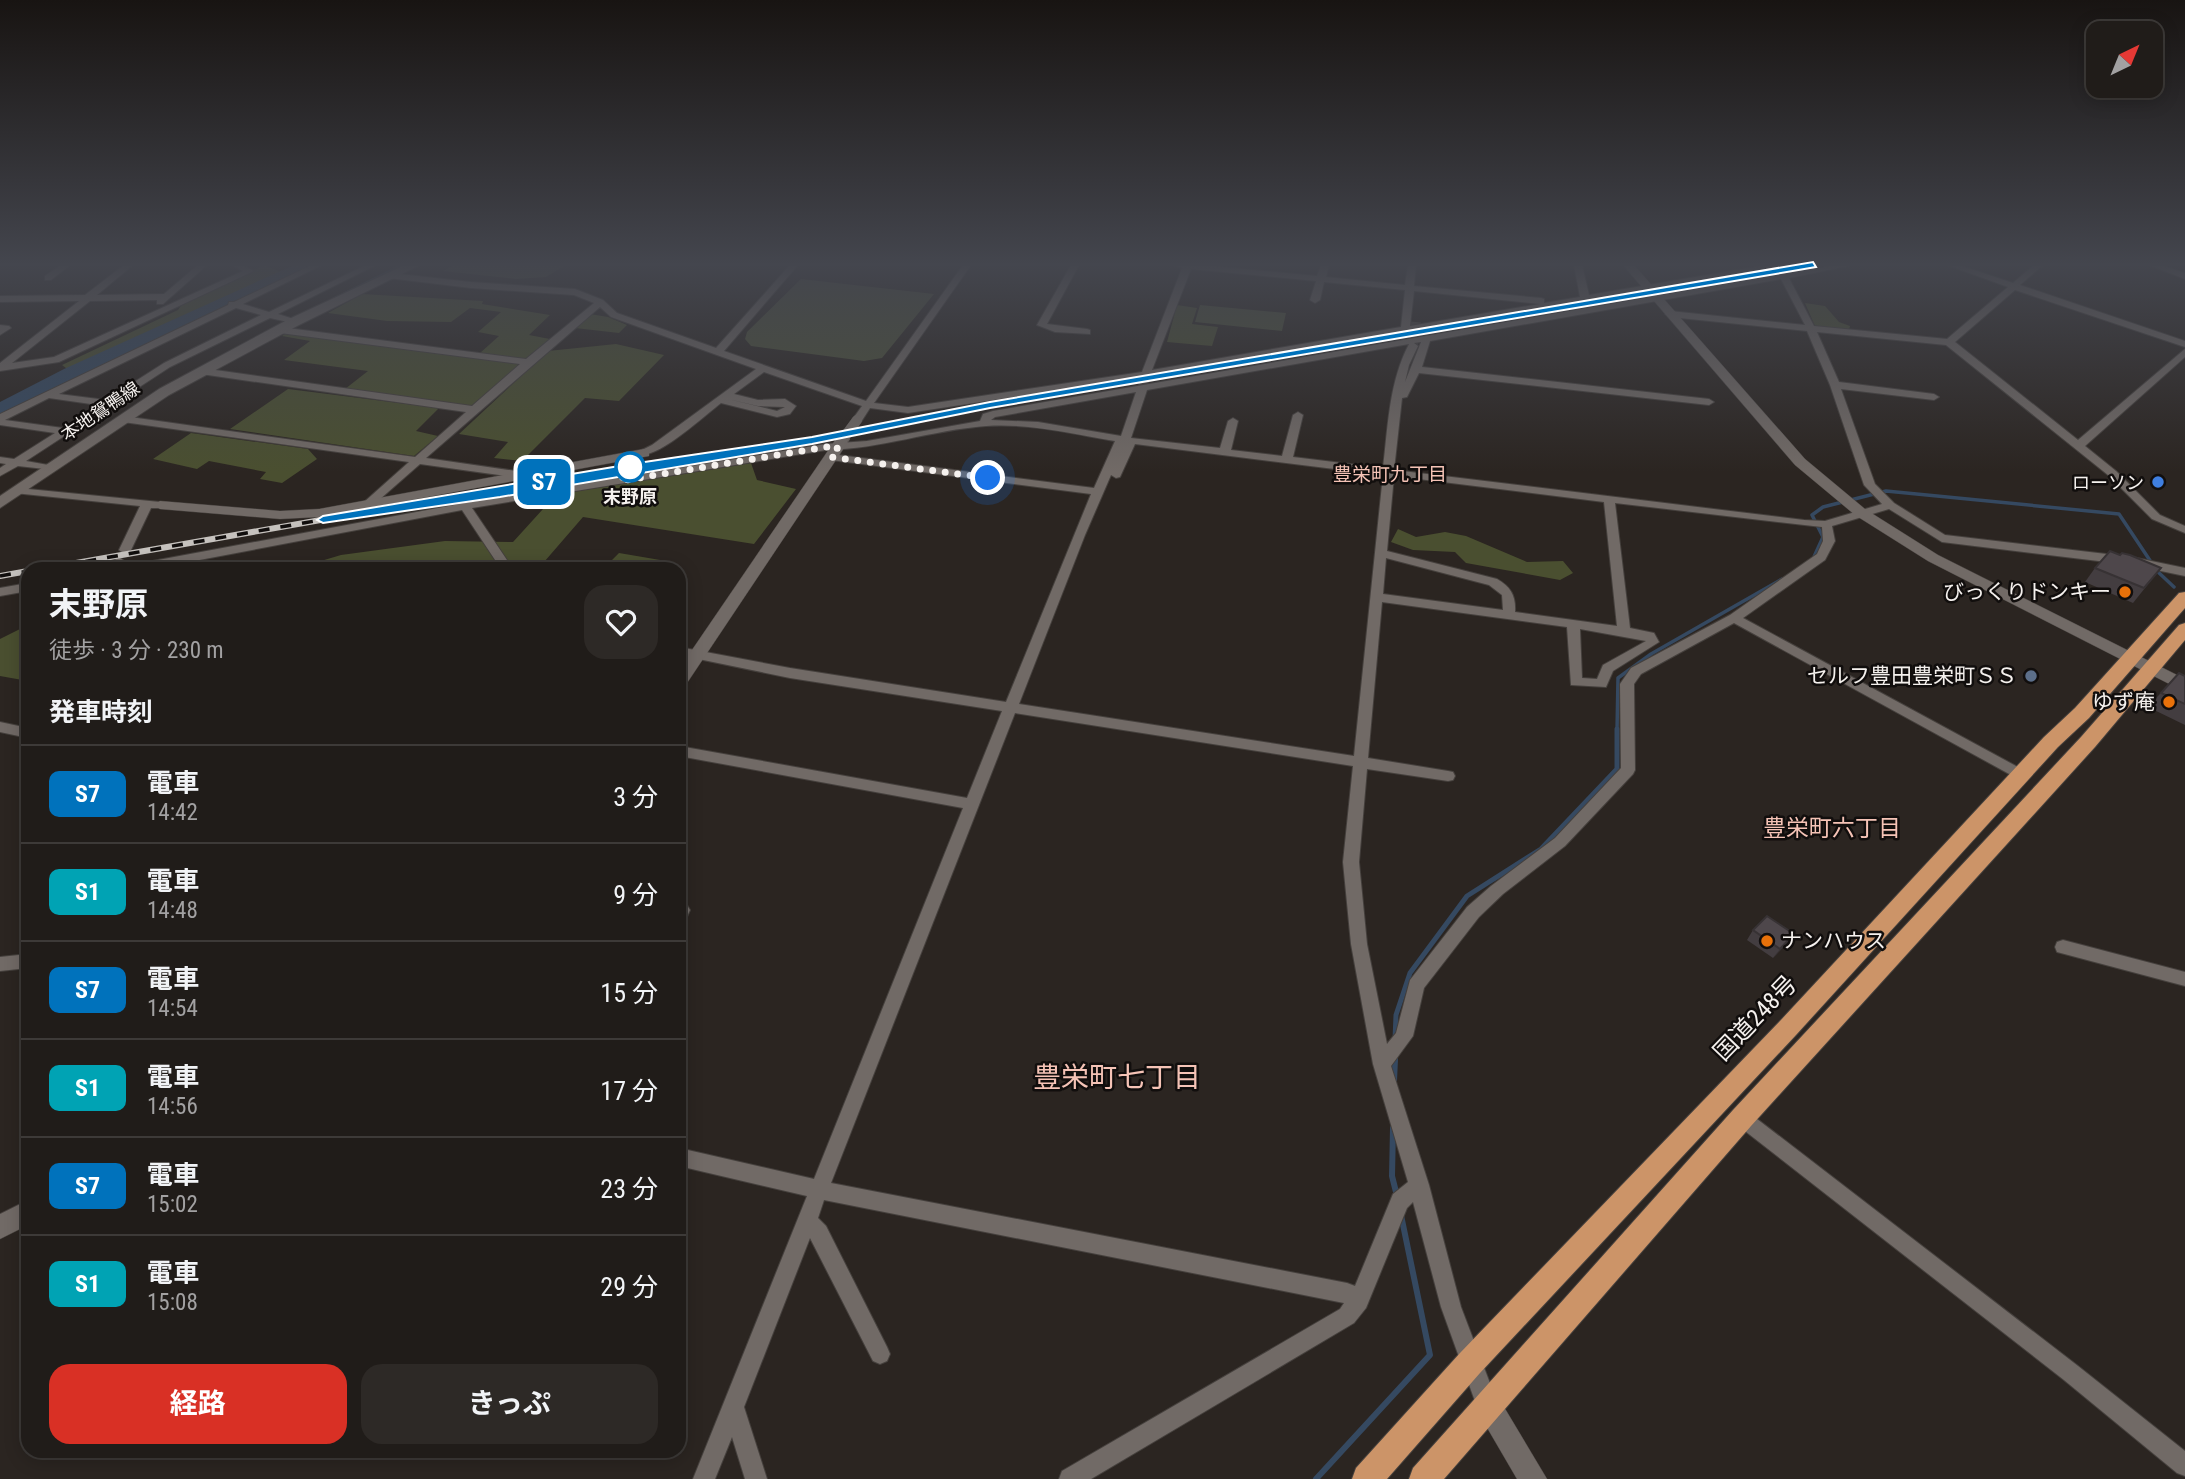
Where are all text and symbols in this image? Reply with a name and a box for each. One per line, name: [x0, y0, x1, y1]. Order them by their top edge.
north arrow: [2086, 21, 2163, 98]
map controls: [2086, 21, 2163, 98]
street label: 本地鴛鴨線: [57, 377, 143, 445]
marker: 末野原: [615, 452, 645, 482]
line badge: S7: [512, 459, 576, 505]
your location: [970, 460, 1005, 495]
district label: 豊栄町九丁目: [1333, 463, 1447, 486]
text: S7: [531, 468, 557, 496]
place label: ローソン: [2072, 472, 2144, 493]
marker: ローソン: [2150, 474, 2166, 490]
place label: 末野原: [603, 486, 657, 507]
place label: びっくりドンキー: [1943, 580, 2111, 604]
marker: びっくりドンキー: [2117, 584, 2133, 600]
text: 末野原: [49, 585, 148, 624]
button: heart: [584, 585, 658, 659]
text: 徒歩 · 3 分 · 230 m: [49, 637, 224, 664]
place label: セルフ豊田豊栄町ＳＳ: [1807, 664, 2017, 688]
marker: セルフ豊田豊栄町ＳＳ: [2023, 668, 2039, 684]
place label: ゆず庵: [2092, 690, 2155, 714]
marker: ゆず庵: [2161, 694, 2177, 710]
text: 発車時刻: [49, 697, 153, 727]
text: 電車: [147, 768, 199, 798]
text: S7: [75, 780, 100, 808]
text: 3 分: [613, 782, 658, 812]
text: 14:42: [147, 799, 198, 826]
district label: 豊栄町六丁目: [1763, 815, 1901, 842]
text: 電車: [147, 866, 199, 896]
text: S1: [75, 878, 100, 906]
text: 9 分: [613, 880, 658, 910]
text: 14:48: [147, 897, 198, 924]
place label: ナンハウス: [1781, 929, 1886, 953]
marker: ナンハウス: [1759, 933, 1775, 949]
text: 電車: [147, 964, 199, 994]
street label: 国道248号: [1708, 970, 1802, 1066]
text: S7: [75, 976, 100, 1004]
text: 15 分: [600, 978, 658, 1008]
text: 14:54: [147, 995, 198, 1022]
district label: 豊栄町七丁目: [1033, 1061, 1201, 1094]
text: 電車: [147, 1062, 199, 1092]
text: S1: [75, 1074, 100, 1102]
text: 17 分: [600, 1076, 658, 1106]
text: 14:56: [147, 1093, 198, 1120]
text: 電車: [147, 1160, 199, 1190]
text: S7: [75, 1172, 100, 1200]
text: 23 分: [600, 1174, 658, 1204]
text: 15:02: [147, 1191, 198, 1218]
text: 電車: [147, 1258, 199, 1288]
text: S1: [75, 1270, 100, 1298]
text: 29 分: [600, 1272, 658, 1302]
text: 15:08: [147, 1289, 198, 1316]
button: 経路: [49, 1364, 347, 1444]
button: きっぷ: [361, 1364, 658, 1444]

